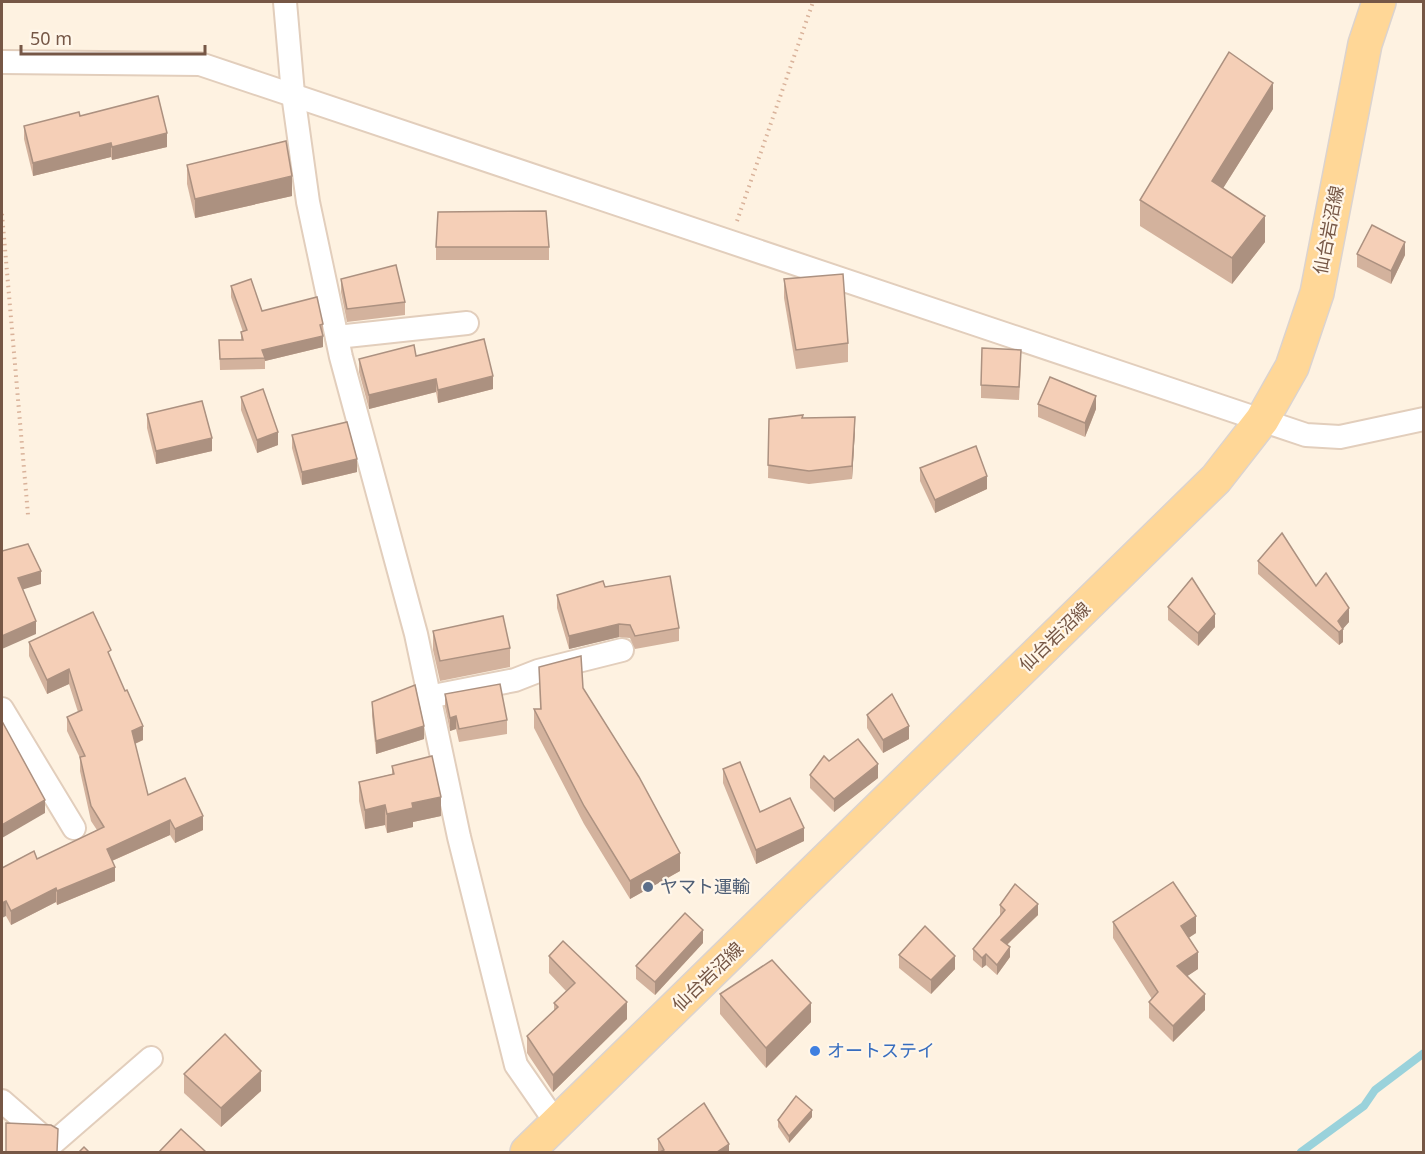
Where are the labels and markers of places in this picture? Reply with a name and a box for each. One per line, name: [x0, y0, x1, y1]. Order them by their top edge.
place label: ヤマト運輸: [660, 874, 750, 898]
marker: ヤマト運輸: [641, 880, 655, 894]
place label: オートステイ: [827, 1038, 935, 1062]
marker: オートステイ: [808, 1044, 822, 1058]

